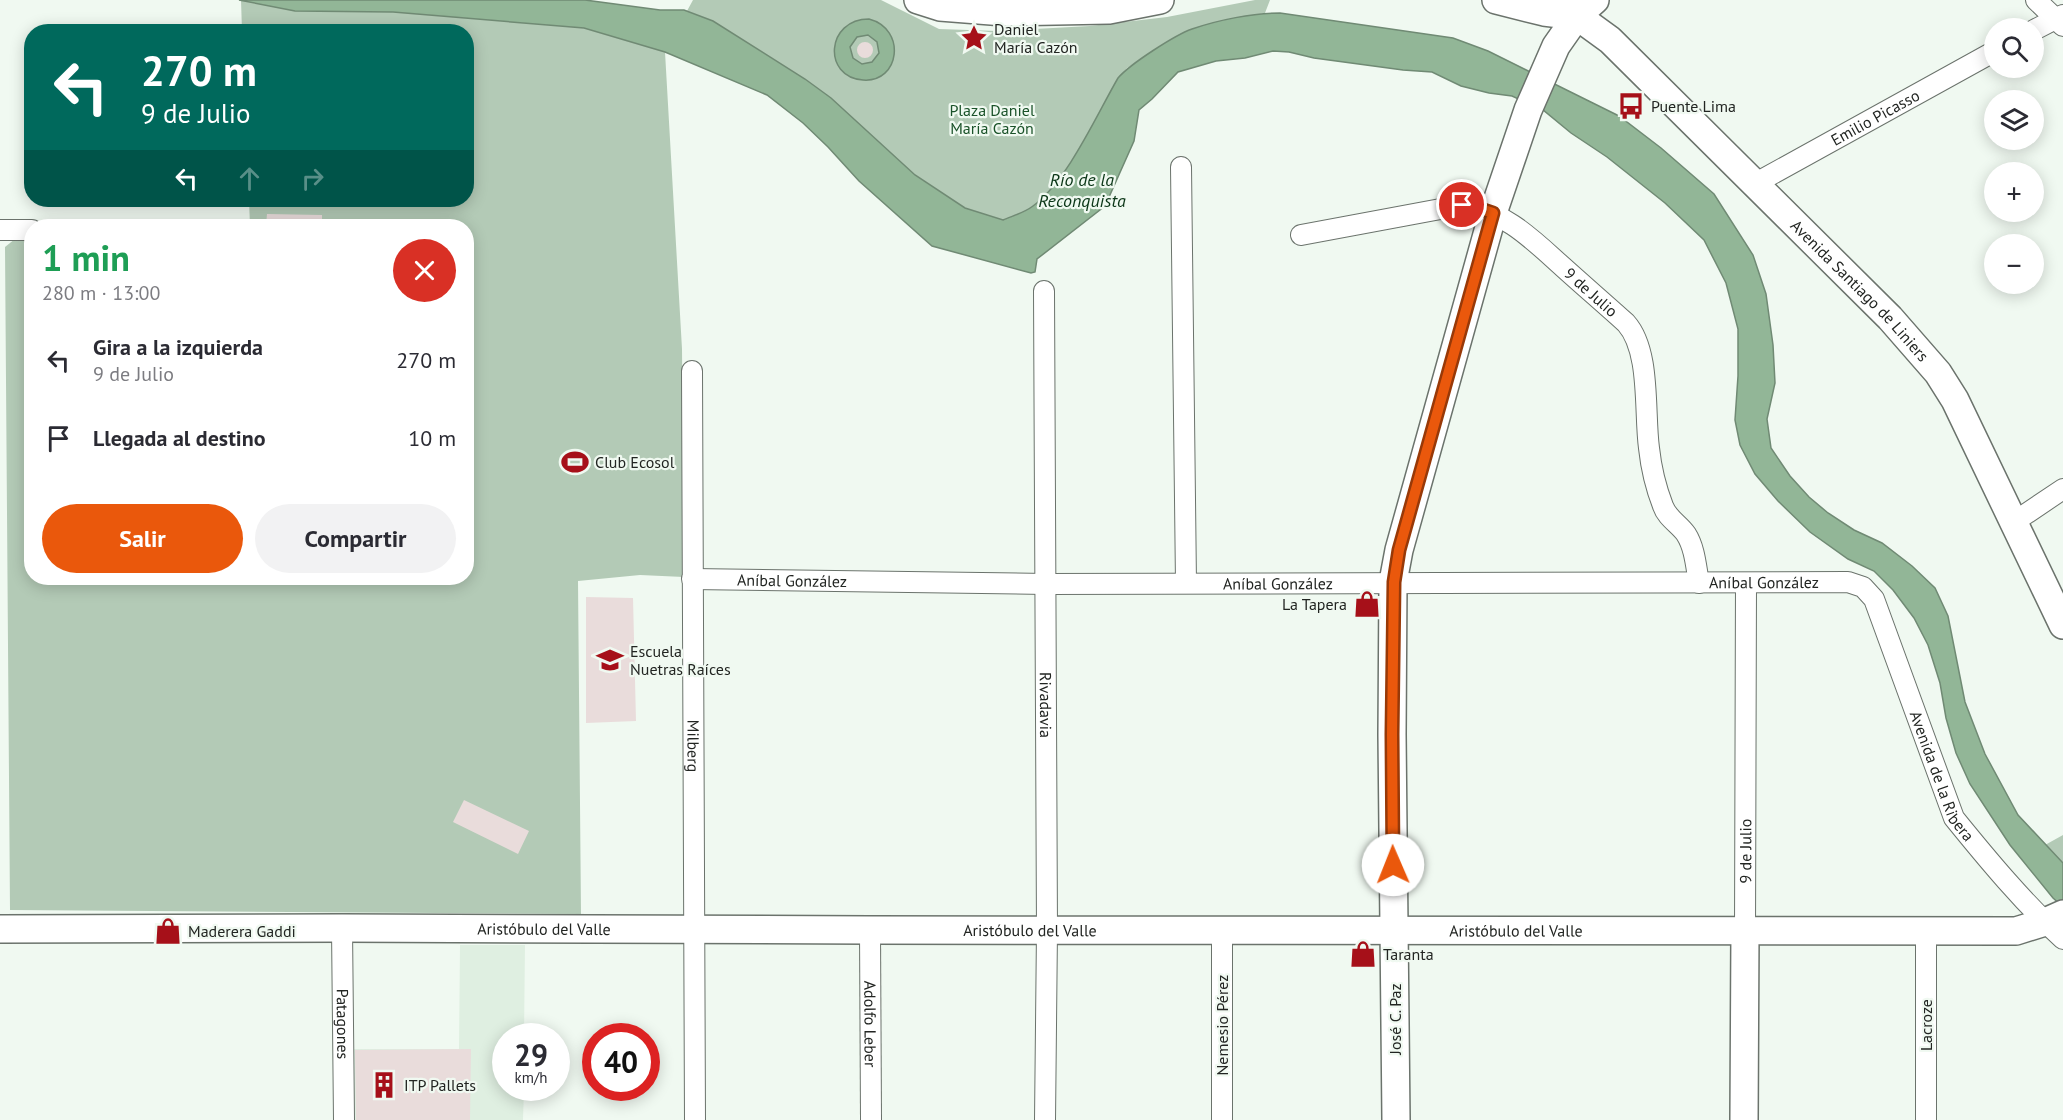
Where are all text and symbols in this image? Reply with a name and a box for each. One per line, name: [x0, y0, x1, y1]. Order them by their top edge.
map controls: [1984, 18, 2044, 294]
button: search: [1984, 18, 2044, 78]
place label: Daniel María Cazón: [994, 19, 1078, 57]
place icon: Daniel María Cazón: [959, 23, 989, 53]
text: 270 m: [141, 43, 257, 98]
icon: left: [42, 48, 120, 126]
street label: Emilio Picasso: [1827, 85, 1923, 150]
button: layers: [1984, 90, 2044, 150]
bus stop icon: Puente Lima: [1616, 91, 1646, 121]
text: 9 de Julio: [141, 96, 250, 130]
place label: Puente Lima: [1651, 96, 1736, 116]
park label: Plaza Daniel María Cazón: [949, 100, 1035, 138]
icon: left: [170, 162, 203, 195]
icon: ahead: [233, 162, 266, 195]
icon: right: [296, 162, 329, 195]
button: +: [1984, 162, 2044, 222]
water label: Río de la Reconquista: [1038, 168, 1126, 212]
pin: [1436, 179, 1487, 230]
icon: arrive: [1445, 188, 1478, 221]
street label: Avenida Santiago de Liniers: [1787, 215, 1933, 366]
text: 1 min: [42, 234, 130, 281]
button: −: [1984, 234, 2044, 294]
button: close: [393, 239, 456, 302]
street label: 9 de Julio: [1560, 263, 1622, 321]
text: 280 m · 13:00: [42, 280, 160, 306]
text: Gira a la izquierda: [93, 333, 263, 361]
icon: left: [42, 344, 75, 377]
text: 270 m: [396, 346, 456, 374]
text: 9 de Julio: [93, 361, 174, 387]
icon: arrive: [42, 422, 75, 455]
text: Llegada al destino: [93, 424, 266, 452]
text: 10 m: [408, 424, 456, 452]
sports icon: Club Ecosol: [560, 447, 590, 477]
place label: Club Ecosol: [595, 452, 675, 472]
button: Salir: [42, 504, 243, 573]
button: Compartir: [255, 504, 456, 573]
street label: Aníbal González: [737, 570, 847, 591]
street label: Aníbal González: [1709, 572, 1819, 592]
street label: Aníbal González: [1223, 573, 1333, 594]
shop icon: La Tapera: [1352, 589, 1382, 619]
place label: La Tapera: [1282, 594, 1347, 614]
place label: Escuela Nuetras Raíces: [630, 641, 731, 679]
school or university icon: Escuela Nuetras Raíces: [595, 645, 625, 675]
street label: Rivadavia: [1036, 672, 1056, 738]
street label: Avenida de la Ribera: [1906, 708, 1979, 845]
street label: Milberg: [683, 720, 704, 772]
street label: 9 de Julio: [1735, 819, 1755, 883]
position arrow: [1361, 833, 1425, 897]
shop icon: Maderera Gaddi: [153, 916, 183, 946]
street label: Aristóbulo del Valle: [477, 919, 611, 939]
street label: Aristóbulo del Valle: [963, 920, 1097, 940]
place label: Maderera Gaddi: [188, 921, 296, 941]
street label: Aristóbulo del Valle: [1449, 921, 1583, 941]
shop icon: Taranta: [1348, 939, 1378, 969]
place label: Taranta: [1383, 944, 1434, 964]
street label: Nemesio Pérez: [1212, 975, 1232, 1075]
street label: Adolfo Leber: [860, 981, 881, 1068]
street label: José C. Paz: [1385, 983, 1405, 1056]
street label: Patagones: [333, 989, 353, 1060]
street label: Lacroze: [1916, 999, 1936, 1051]
speed limit sign: 40: [582, 1023, 660, 1101]
text: 29: [514, 1035, 548, 1074]
text: km/h: [515, 1068, 547, 1087]
building icon: ITP Pallets: [369, 1070, 399, 1100]
place label: ITP Pallets: [404, 1075, 476, 1095]

